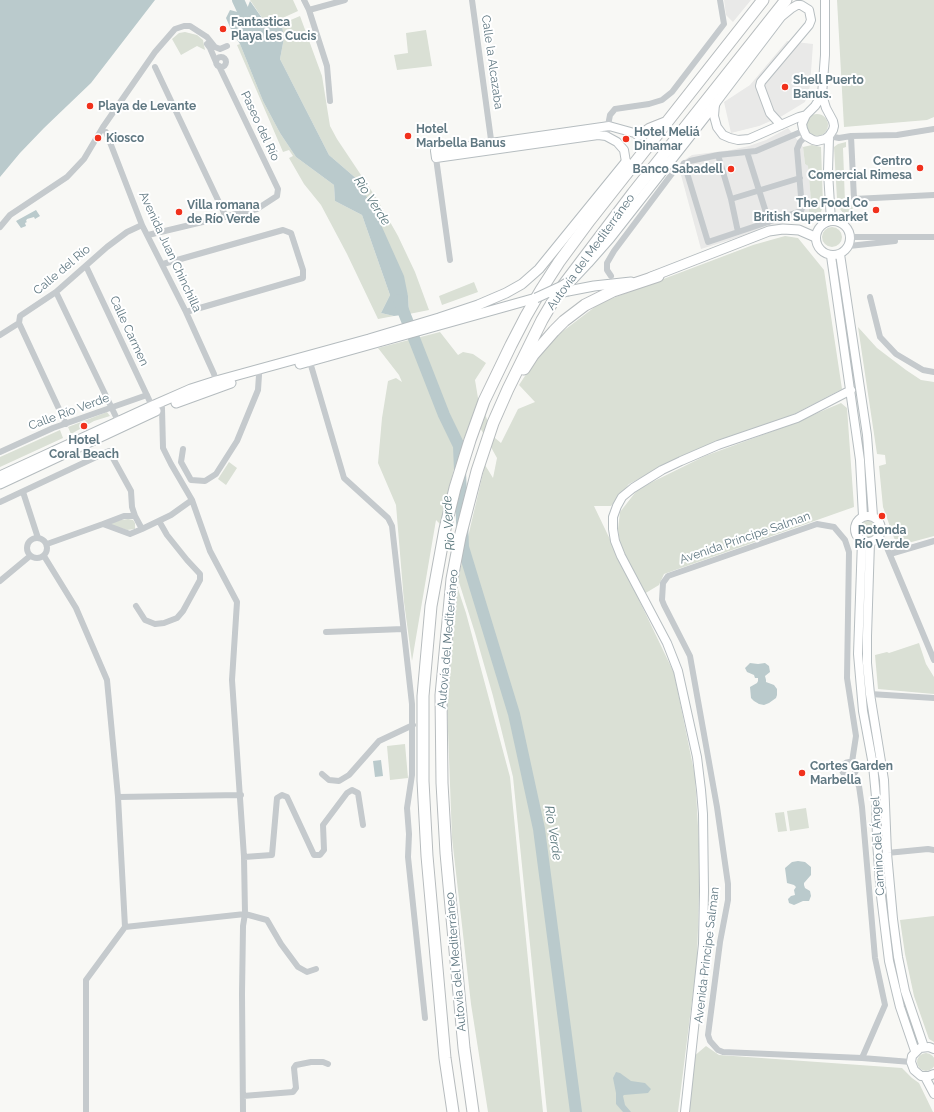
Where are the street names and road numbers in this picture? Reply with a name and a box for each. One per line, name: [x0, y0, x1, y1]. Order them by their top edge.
street label: Calle la Alcazaba: [478, 14, 506, 110]
street label: Paseo del Río: [238, 89, 282, 163]
street label: Avenida Juan Chinchilla: [136, 190, 204, 314]
street label: Autovía del Mediterráneo: [544, 191, 638, 313]
street label: Calle del Río: [31, 242, 93, 298]
street label: Calle Carmen: [107, 294, 151, 368]
street label: Calle Río Verde: [27, 391, 111, 433]
street label: Avenida Príncipe Salman: [678, 509, 812, 567]
street label: Autovía del Mediterráneo: [435, 569, 461, 709]
street label: Camino del Ángel: [868, 796, 888, 896]
street label: Avenida Principe Salman: [691, 886, 723, 1024]
street label: Autovía del Mediterráneo: [443, 892, 469, 1032]

